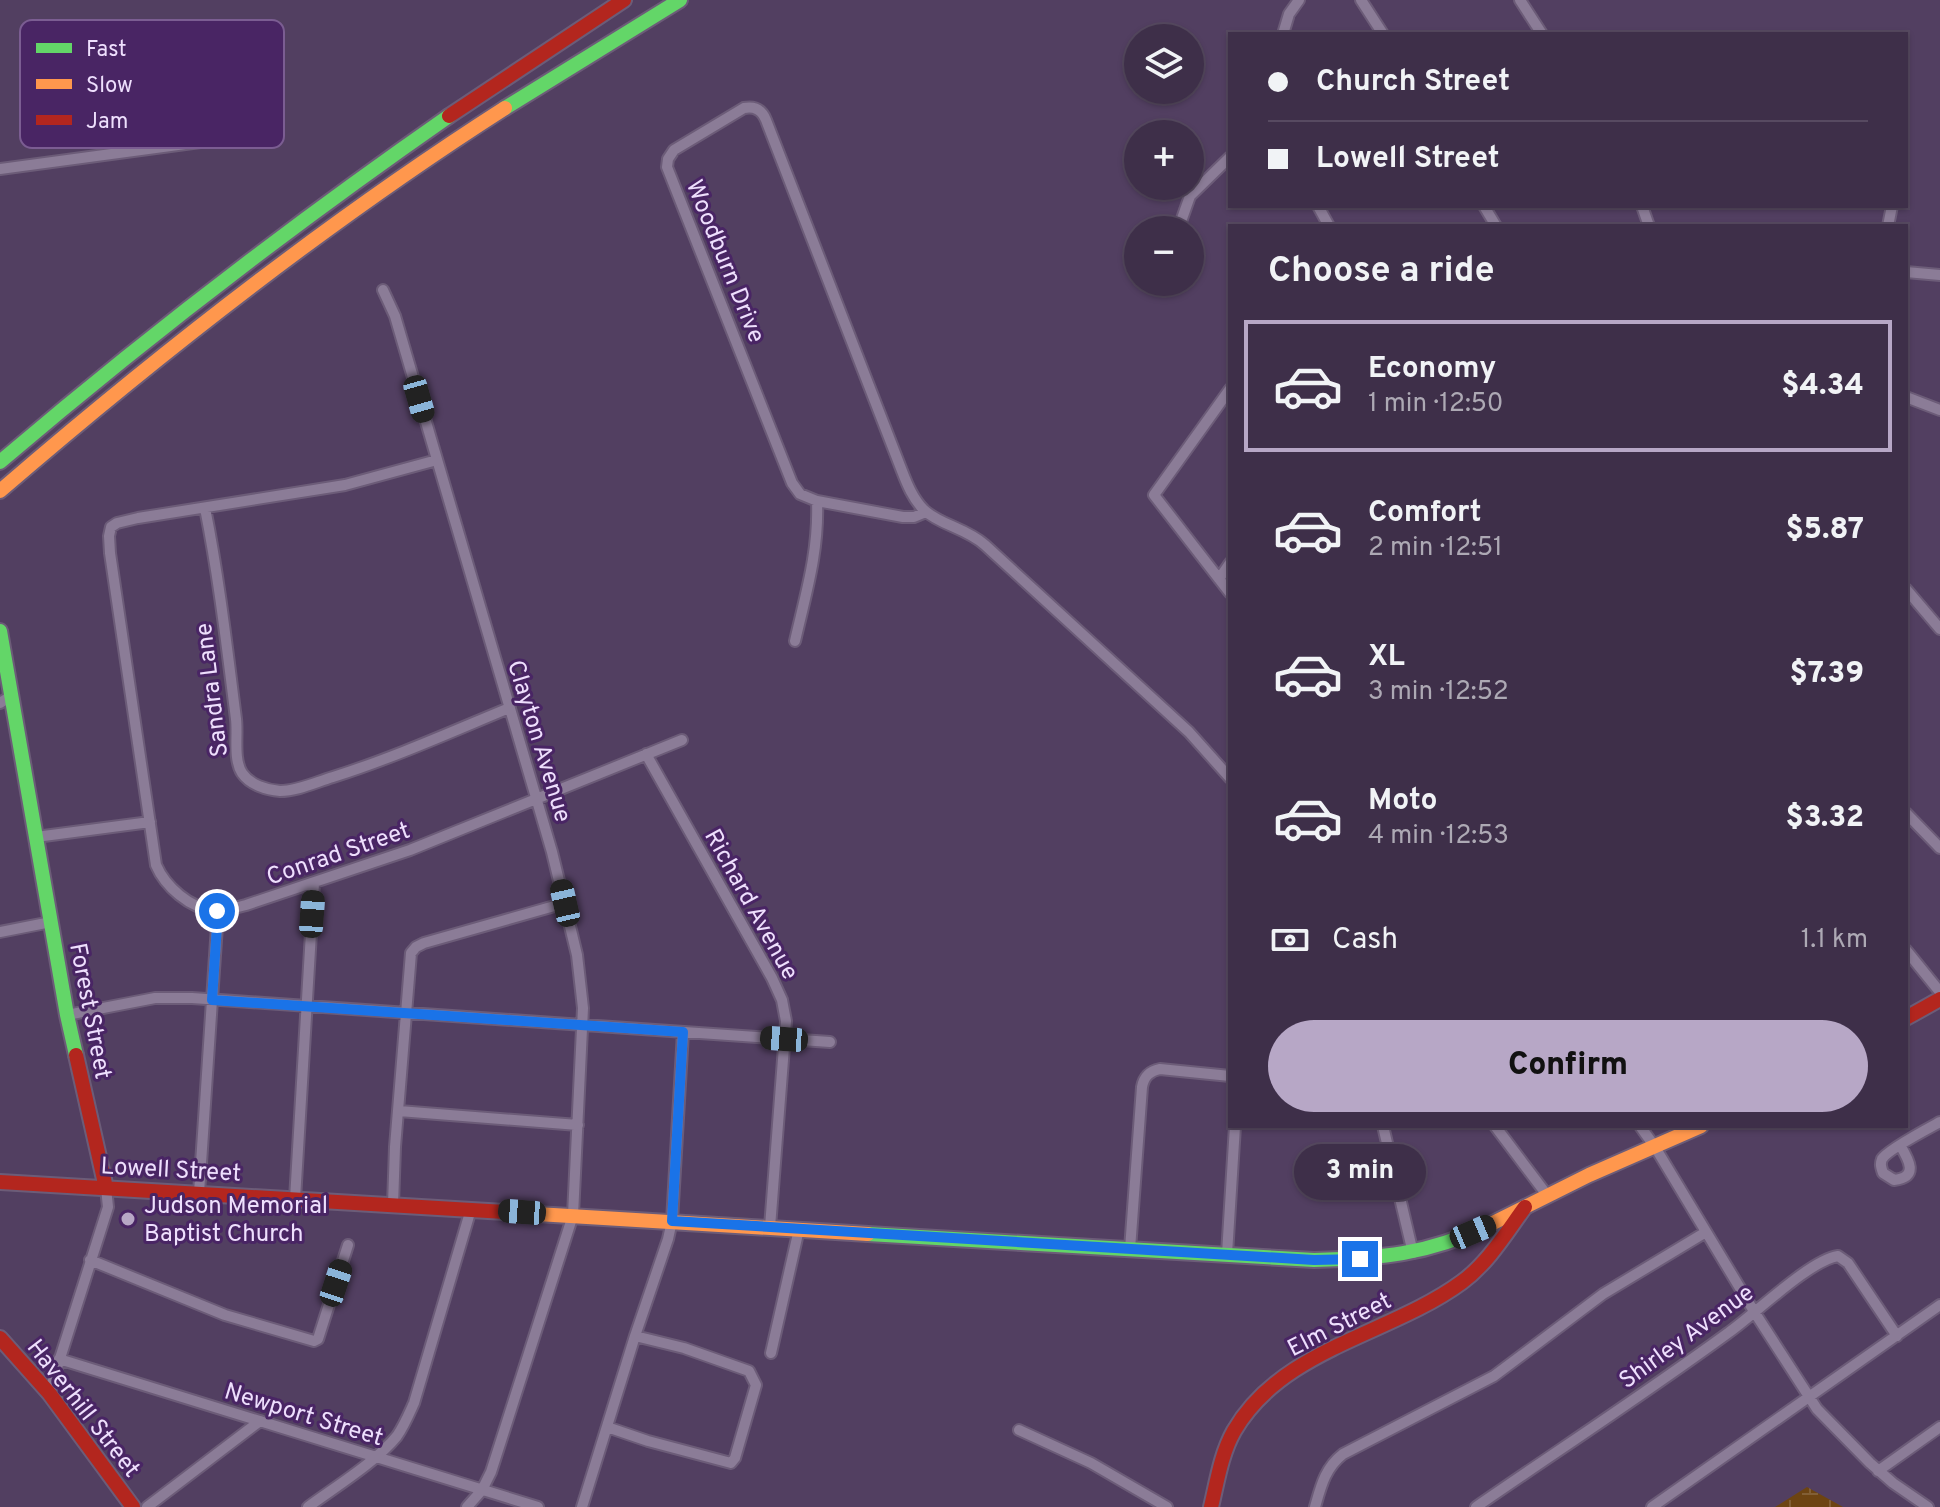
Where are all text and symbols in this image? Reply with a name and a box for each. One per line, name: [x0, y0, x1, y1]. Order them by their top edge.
legend: [20, 20, 284, 148]
map controls: [1124, 24, 1204, 296]
button: layers: [1124, 24, 1204, 104]
text: Fast: [86, 37, 127, 64]
text: Church Street: [1316, 64, 1510, 101]
text: Slow: [86, 73, 133, 100]
text: Jam: [86, 109, 129, 136]
button: +: [1124, 120, 1204, 200]
text: Lowell Street: [1316, 141, 1500, 178]
street label: Woodburn Drive: [678, 176, 770, 348]
button: −: [1124, 216, 1204, 296]
text: Choose a ride: [1268, 249, 1494, 295]
icon: car: [1272, 350, 1344, 422]
text: Economy: [1368, 351, 1496, 388]
text: $4.34: [1781, 368, 1864, 405]
car: [401, 373, 437, 425]
text: 1 min · 12:50: [1368, 388, 1504, 421]
icon: car: [1272, 494, 1344, 566]
text: Comfort: [1368, 495, 1481, 532]
text: $5.87: [1786, 512, 1864, 549]
text: 2 min · 12:51: [1368, 532, 1503, 565]
street label: Sandra Lane: [190, 621, 236, 759]
icon: car: [1272, 638, 1344, 710]
text: XL: [1368, 639, 1405, 676]
text: $7.39: [1789, 656, 1864, 693]
street label: Clayton Avenue: [499, 657, 577, 826]
text: 3 min · 12:52: [1368, 676, 1509, 709]
icon: car: [1272, 782, 1344, 854]
text: Moto: [1368, 783, 1438, 820]
text: $3.32: [1785, 800, 1864, 837]
street label: Conrad Street: [263, 816, 414, 893]
text: 4 min · 12:53: [1368, 820, 1509, 853]
street label: Richard Avenue: [696, 824, 804, 986]
car: [548, 877, 582, 929]
car: [298, 889, 326, 939]
route start: [199, 893, 235, 929]
icon: cash: [1268, 918, 1312, 962]
text: Cash: [1332, 922, 1398, 959]
text: 1.1 km: [1801, 924, 1868, 957]
street label: Forest Street: [61, 941, 117, 1082]
button: Confirm: [1268, 1020, 1868, 1112]
car: [759, 1025, 809, 1053]
callout: 3 min: [1294, 1143, 1426, 1199]
street label: Lowell Street: [100, 1152, 242, 1190]
text: 3 min: [1326, 1155, 1394, 1188]
place label: Judson Memorial Baptist Church: [144, 1192, 328, 1250]
car: [497, 1198, 547, 1226]
marker: Judson Memorial Baptist Church: [119, 1210, 137, 1228]
car: [1446, 1212, 1500, 1252]
route end: [1342, 1241, 1378, 1277]
car: [317, 1256, 355, 1310]
street label: Shirley Avenue: [1614, 1279, 1761, 1397]
street label: Elm Street: [1283, 1287, 1397, 1365]
street label: Haverhill Street: [19, 1334, 146, 1484]
street label: Newport Street: [220, 1378, 386, 1454]

